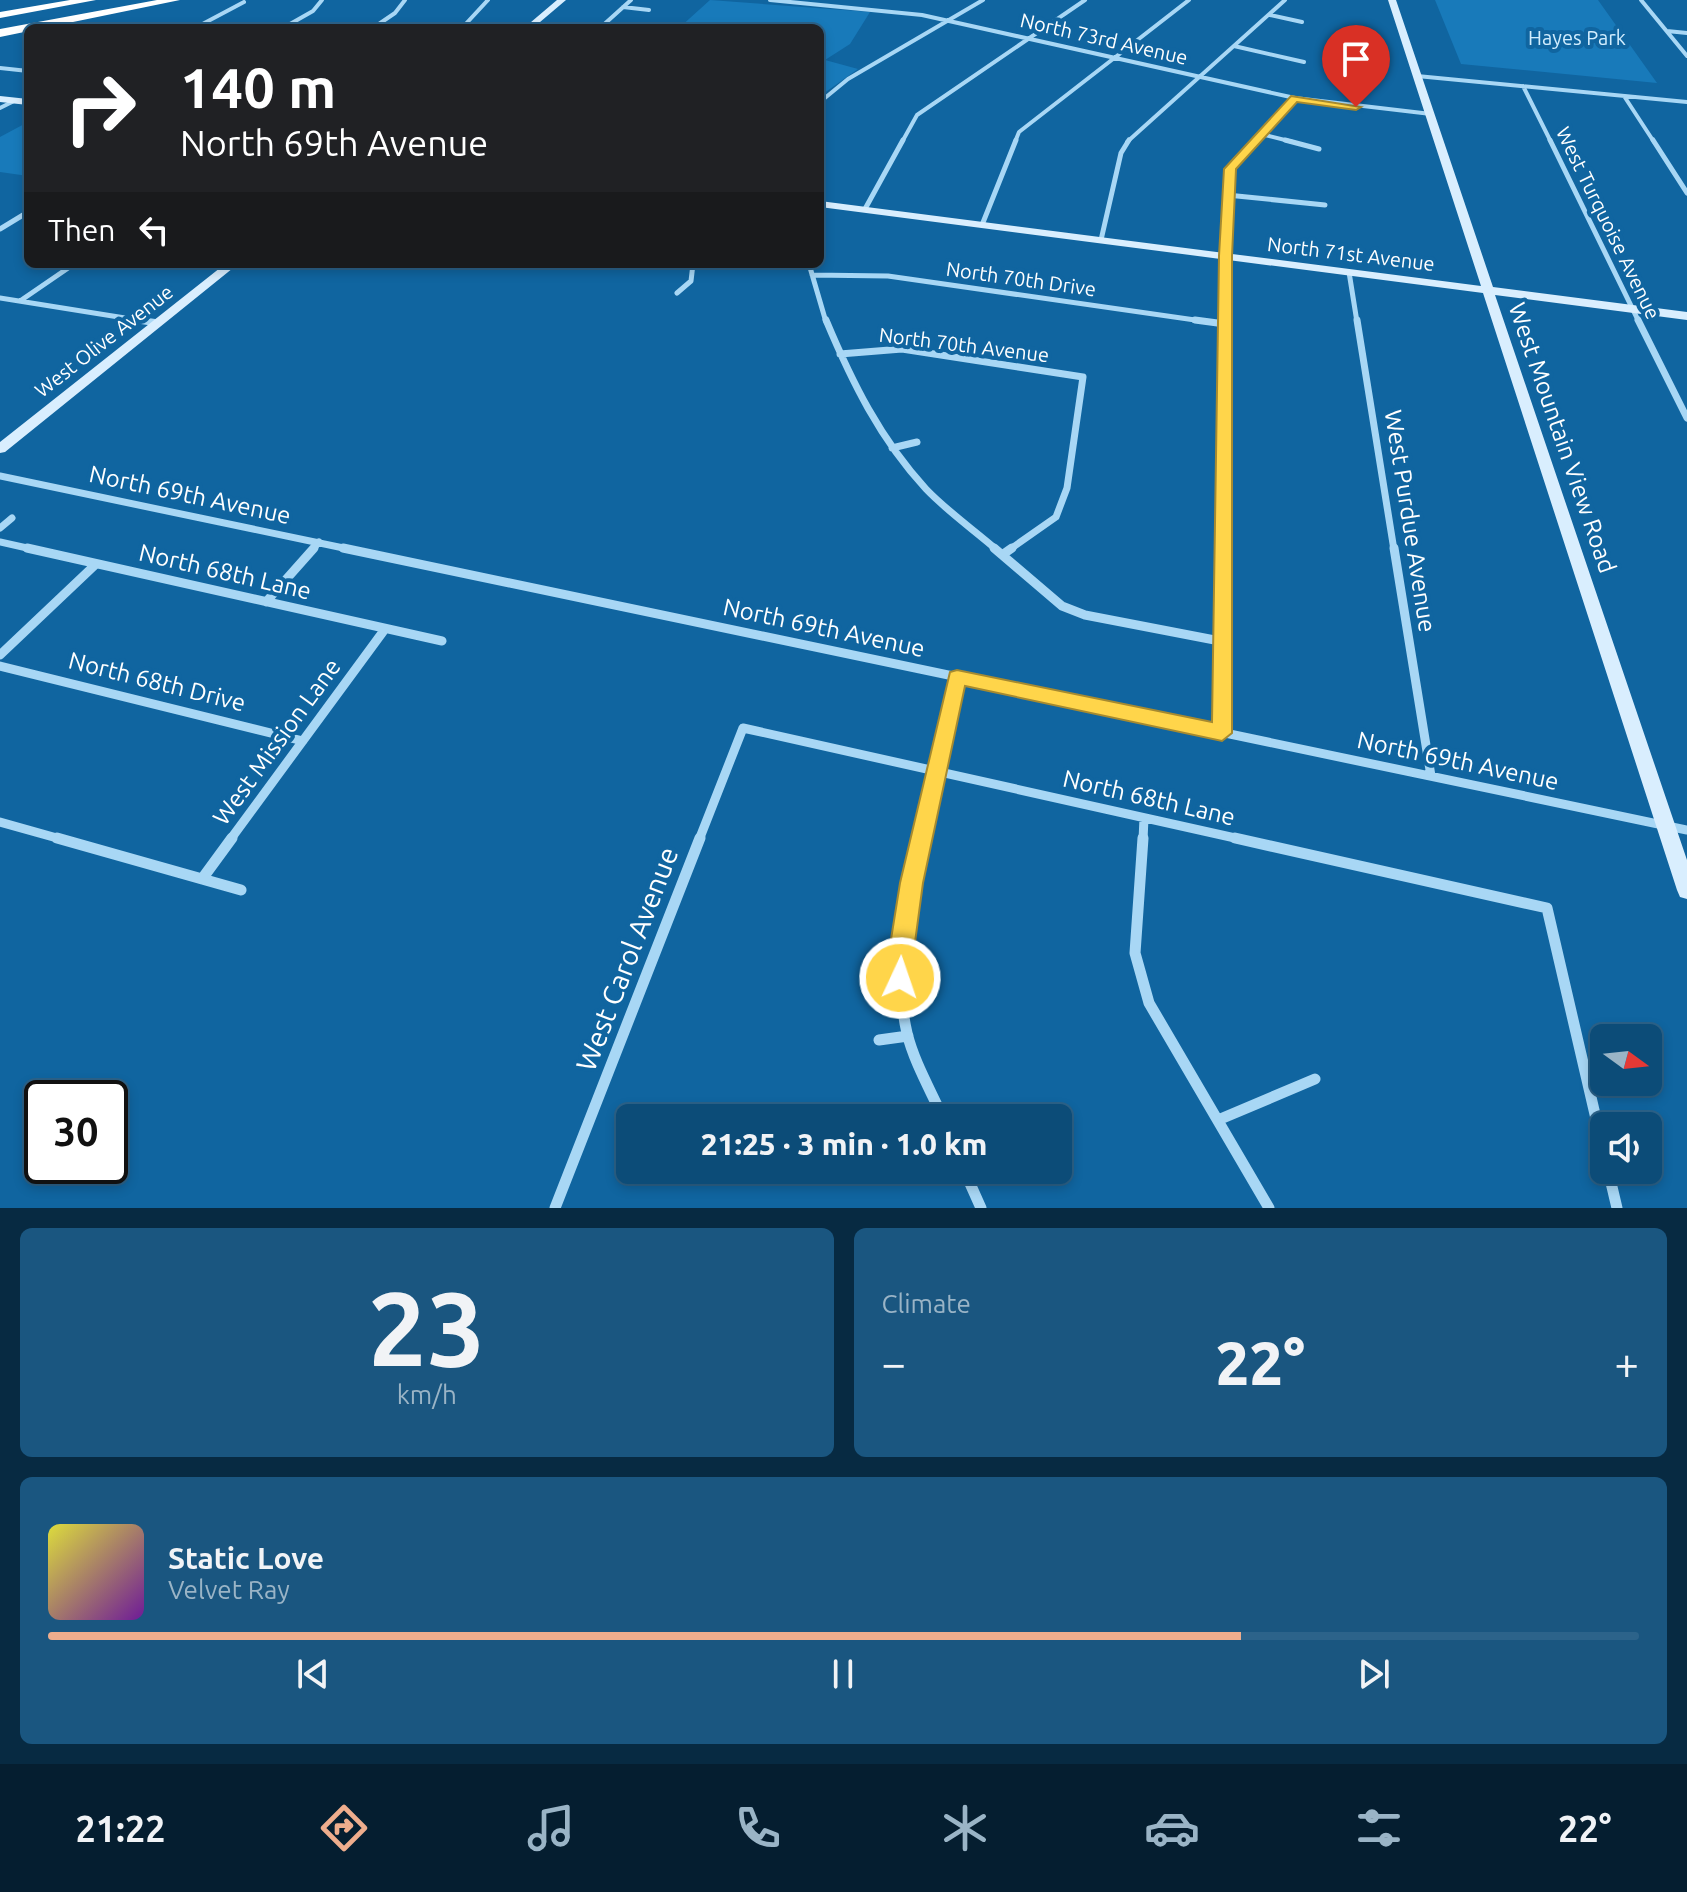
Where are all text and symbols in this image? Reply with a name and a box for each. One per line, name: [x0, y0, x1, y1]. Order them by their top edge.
street label: North 73rd Avenue: [1018, 8, 1190, 69]
pin: [1322, 25, 1390, 107]
park label: Hayes Park: [1528, 26, 1626, 49]
icon: arrive: [1334, 37, 1378, 81]
icon: right: [48, 56, 152, 160]
text: 140 m: [180, 56, 336, 119]
text: North 69th Avenue: [180, 122, 488, 163]
street label: West Turquoise Avenue: [1552, 123, 1665, 323]
icon: left: [132, 208, 176, 252]
text: Then: [48, 213, 116, 247]
street label: North 71st Avenue: [1266, 232, 1436, 275]
street label: North 70th Drive: [945, 257, 1097, 300]
street label: West Olive Avenue: [30, 280, 177, 402]
street label: West Mountain View Road: [1503, 299, 1621, 577]
street label: North 70th Avenue: [878, 323, 1050, 366]
street label: West Purdue Avenue: [1380, 408, 1441, 634]
street label: North 69th Avenue: [87, 460, 293, 529]
street label: North 68th Lane: [136, 539, 314, 604]
street label: North 69th Avenue: [721, 593, 927, 662]
street label: North 68th Drive: [66, 646, 248, 717]
street label: West Mission Lane: [207, 653, 346, 830]
street label: North 69th Avenue: [1355, 726, 1561, 795]
street label: North 68th Lane: [1060, 765, 1238, 830]
street label: West Carol Avenue: [570, 843, 683, 1075]
position arrow: [858, 936, 942, 1020]
north arrow: [1590, 1024, 1662, 1096]
map controls: [1590, 1024, 1662, 1184]
speed limit sign: 30: [24, 1080, 128, 1184]
button: sound: [1590, 1112, 1662, 1184]
text: 21:25 · 3 min · 1.0 km: [701, 1127, 987, 1161]
text: 23: [368, 1269, 485, 1386]
text: Climate: [882, 1289, 971, 1318]
text: 22°: [1216, 1329, 1305, 1396]
text: −: [882, 1338, 906, 1387]
text: +: [1614, 1338, 1639, 1387]
text: km/h: [397, 1380, 457, 1409]
text: Static Love: [168, 1541, 324, 1575]
text: Velvet Ray: [168, 1575, 290, 1604]
icon: previous: [291, 1652, 335, 1696]
icon: pause: [821, 1652, 865, 1696]
icon: next: [1352, 1652, 1396, 1696]
icon: directions: [316, 1800, 372, 1856]
icon: music: [523, 1800, 579, 1856]
icon: phone: [730, 1800, 786, 1856]
icon: climate: [937, 1800, 993, 1856]
icon: car: [1144, 1800, 1200, 1856]
icon: filters: [1351, 1800, 1407, 1856]
text: 21:22: [75, 1808, 166, 1849]
text: 22°: [1558, 1808, 1611, 1849]

